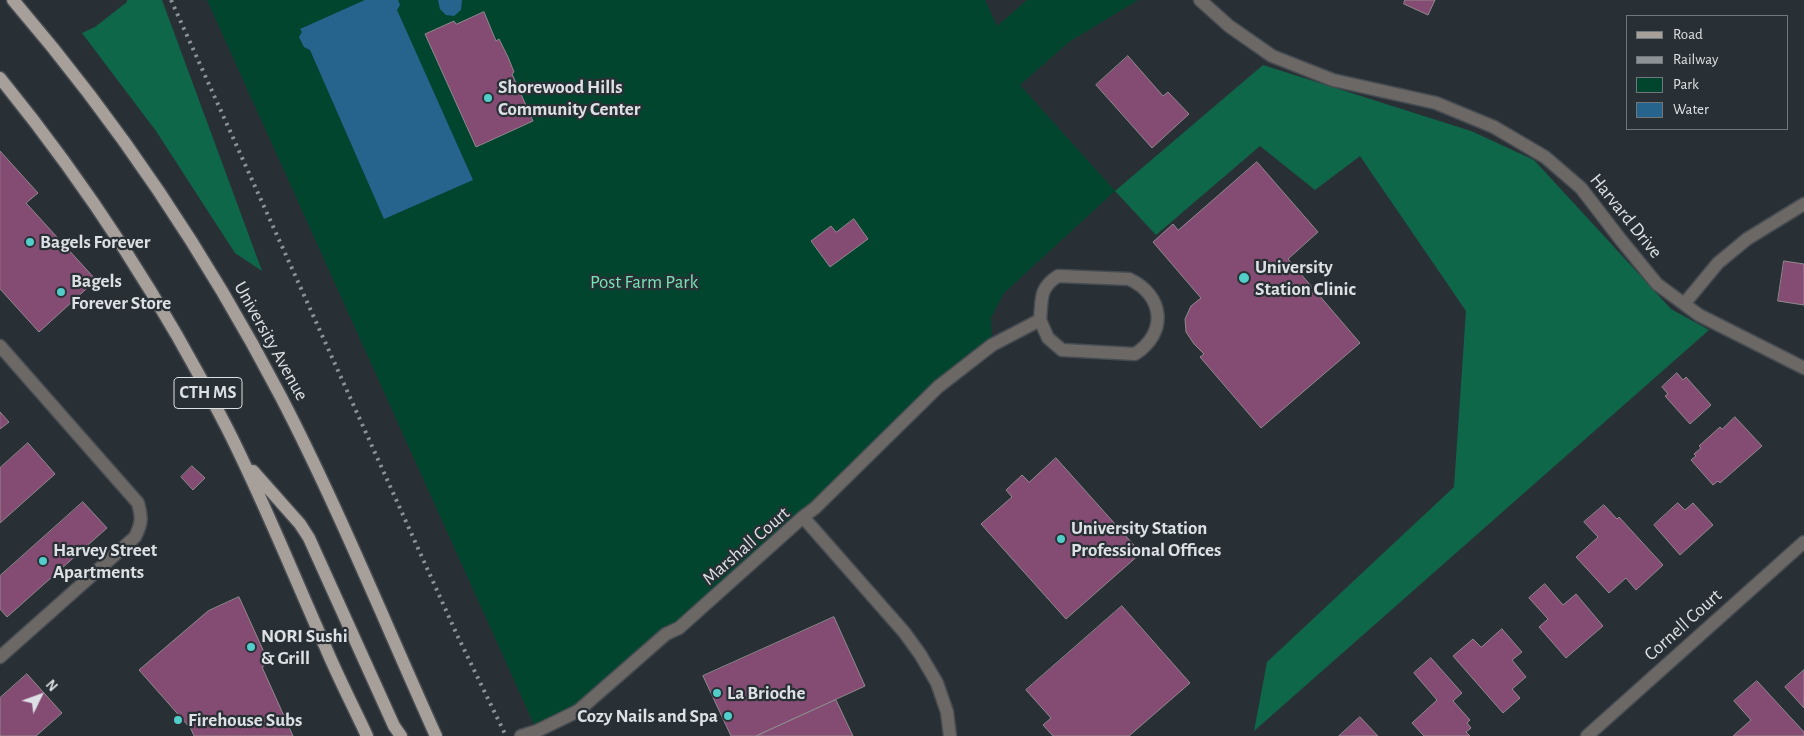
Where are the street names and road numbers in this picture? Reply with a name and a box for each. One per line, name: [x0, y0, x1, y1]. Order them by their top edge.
street label: Harvard Drive: [1585, 169, 1667, 263]
street label: University Avenue: [229, 277, 313, 405]
road number: CTH MS: [174, 378, 242, 408]
street label: Marshall Court: [698, 502, 794, 590]
street label: Cornell Court: [1640, 584, 1726, 666]

